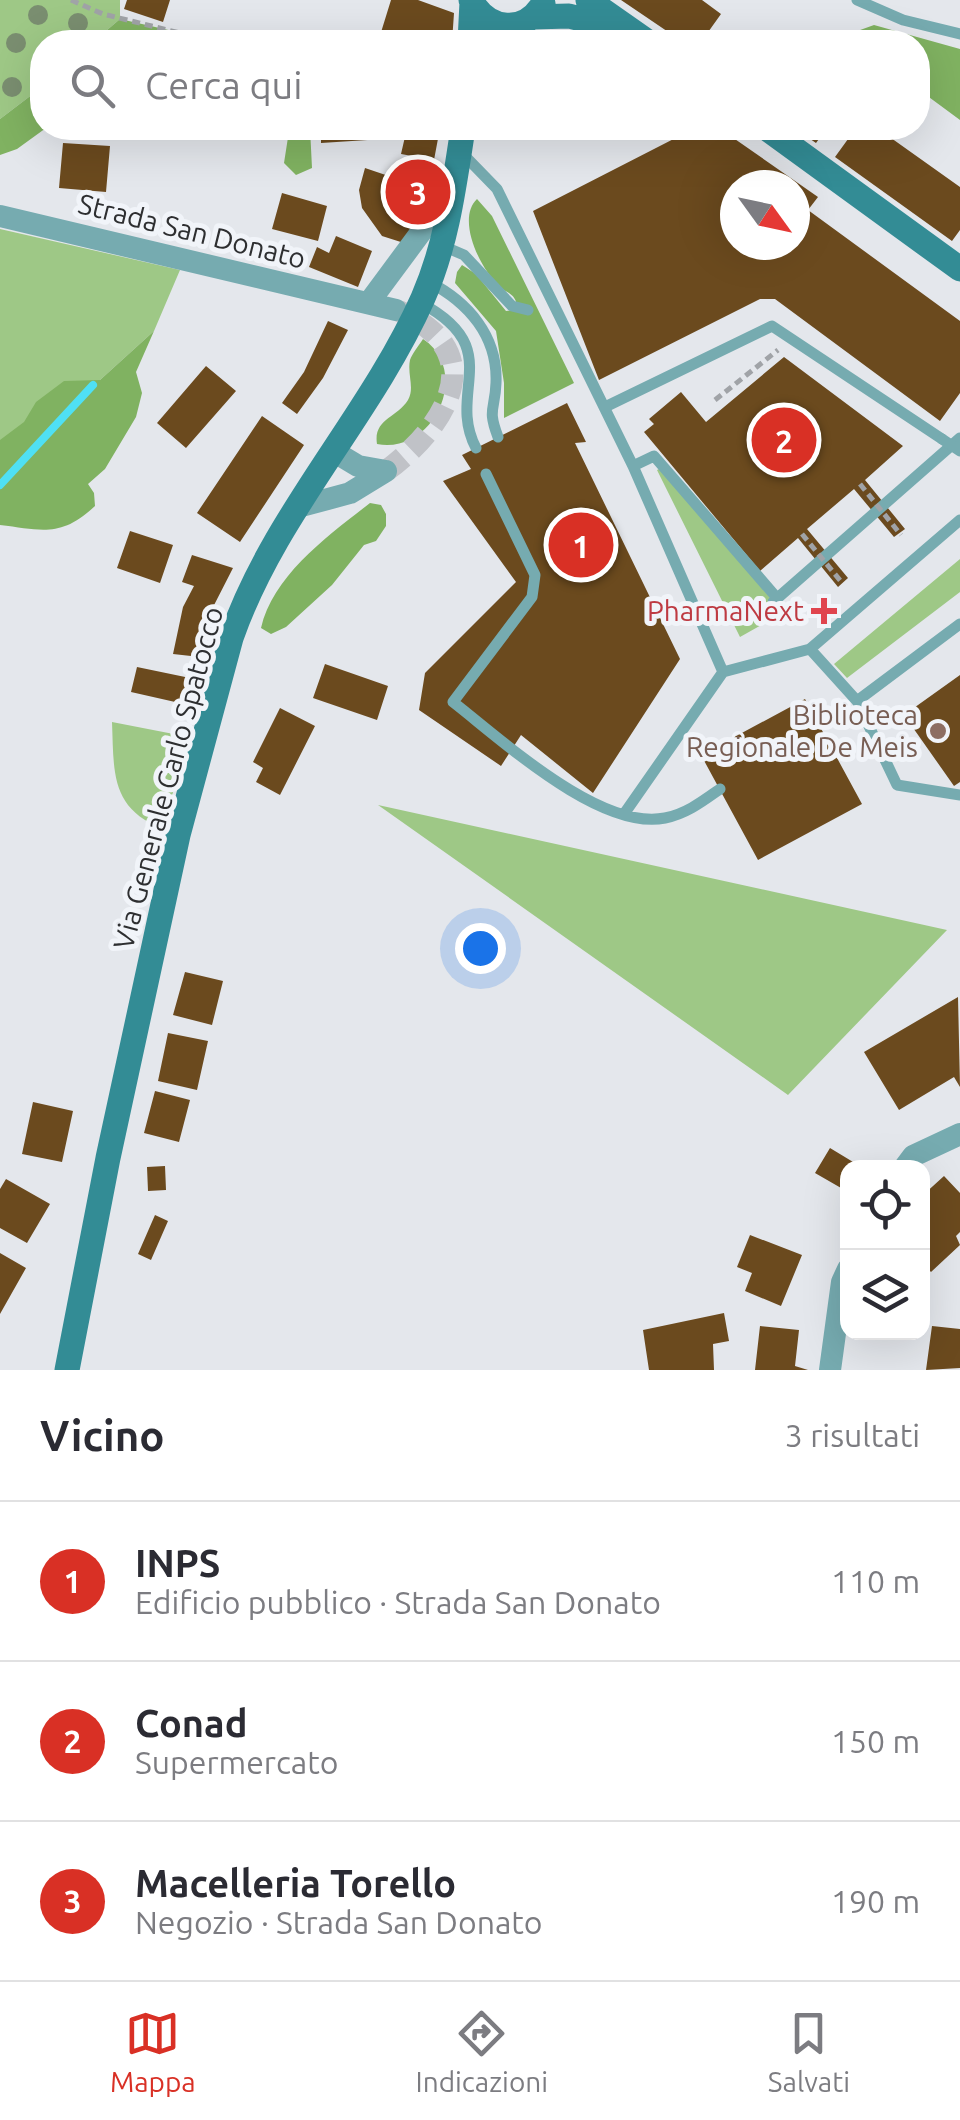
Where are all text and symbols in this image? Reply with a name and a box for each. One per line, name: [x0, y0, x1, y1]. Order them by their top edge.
search box: [30, 30, 930, 140]
icon: search: [65, 58, 120, 113]
text: Cerca qui: [145, 64, 303, 106]
pin: 3: [386, 154, 450, 230]
north arrow: [720, 170, 810, 260]
street label: Strada San Donato: [75, 187, 309, 274]
pin: 2: [752, 402, 816, 478]
pin: 1: [548, 508, 614, 582]
place label: PharmaNext: [647, 595, 804, 626]
marker: PharmaNext: [813, 600, 835, 622]
street label: Via Generale Carlo Spatocco: [107, 603, 228, 953]
place label: Biblioteca Regionale De Meis: [686, 699, 918, 762]
marker: Biblioteca Regionale De Meis: [927, 720, 949, 742]
your location: [455, 923, 506, 974]
map controls: [840, 1160, 930, 1340]
button: locate: [840, 1160, 930, 1250]
button: layers: [840, 1250, 930, 1340]
text: Vicino: [40, 1412, 165, 1459]
text: 3 risultati: [785, 1417, 920, 1453]
text: INPS: [135, 1542, 220, 1584]
text: 1: [63, 1563, 82, 1599]
text: 110 m: [831, 1563, 920, 1599]
text: Edificio pubblico · Strada San Donato: [135, 1584, 661, 1620]
text: Conad: [135, 1702, 247, 1744]
text: 2: [63, 1723, 82, 1759]
text: 150 m: [831, 1723, 920, 1759]
text: Supermercato: [135, 1744, 338, 1780]
text: Macelleria Torello: [135, 1862, 456, 1904]
text: 3: [63, 1883, 82, 1919]
text: 190 m: [831, 1883, 920, 1919]
text: Negozio · Strada San Donato: [135, 1904, 543, 1940]
tab: Mappa: [110, 2006, 196, 2097]
tab: Indicazioni: [416, 2006, 548, 2097]
tab: Salvati: [768, 2006, 850, 2097]

